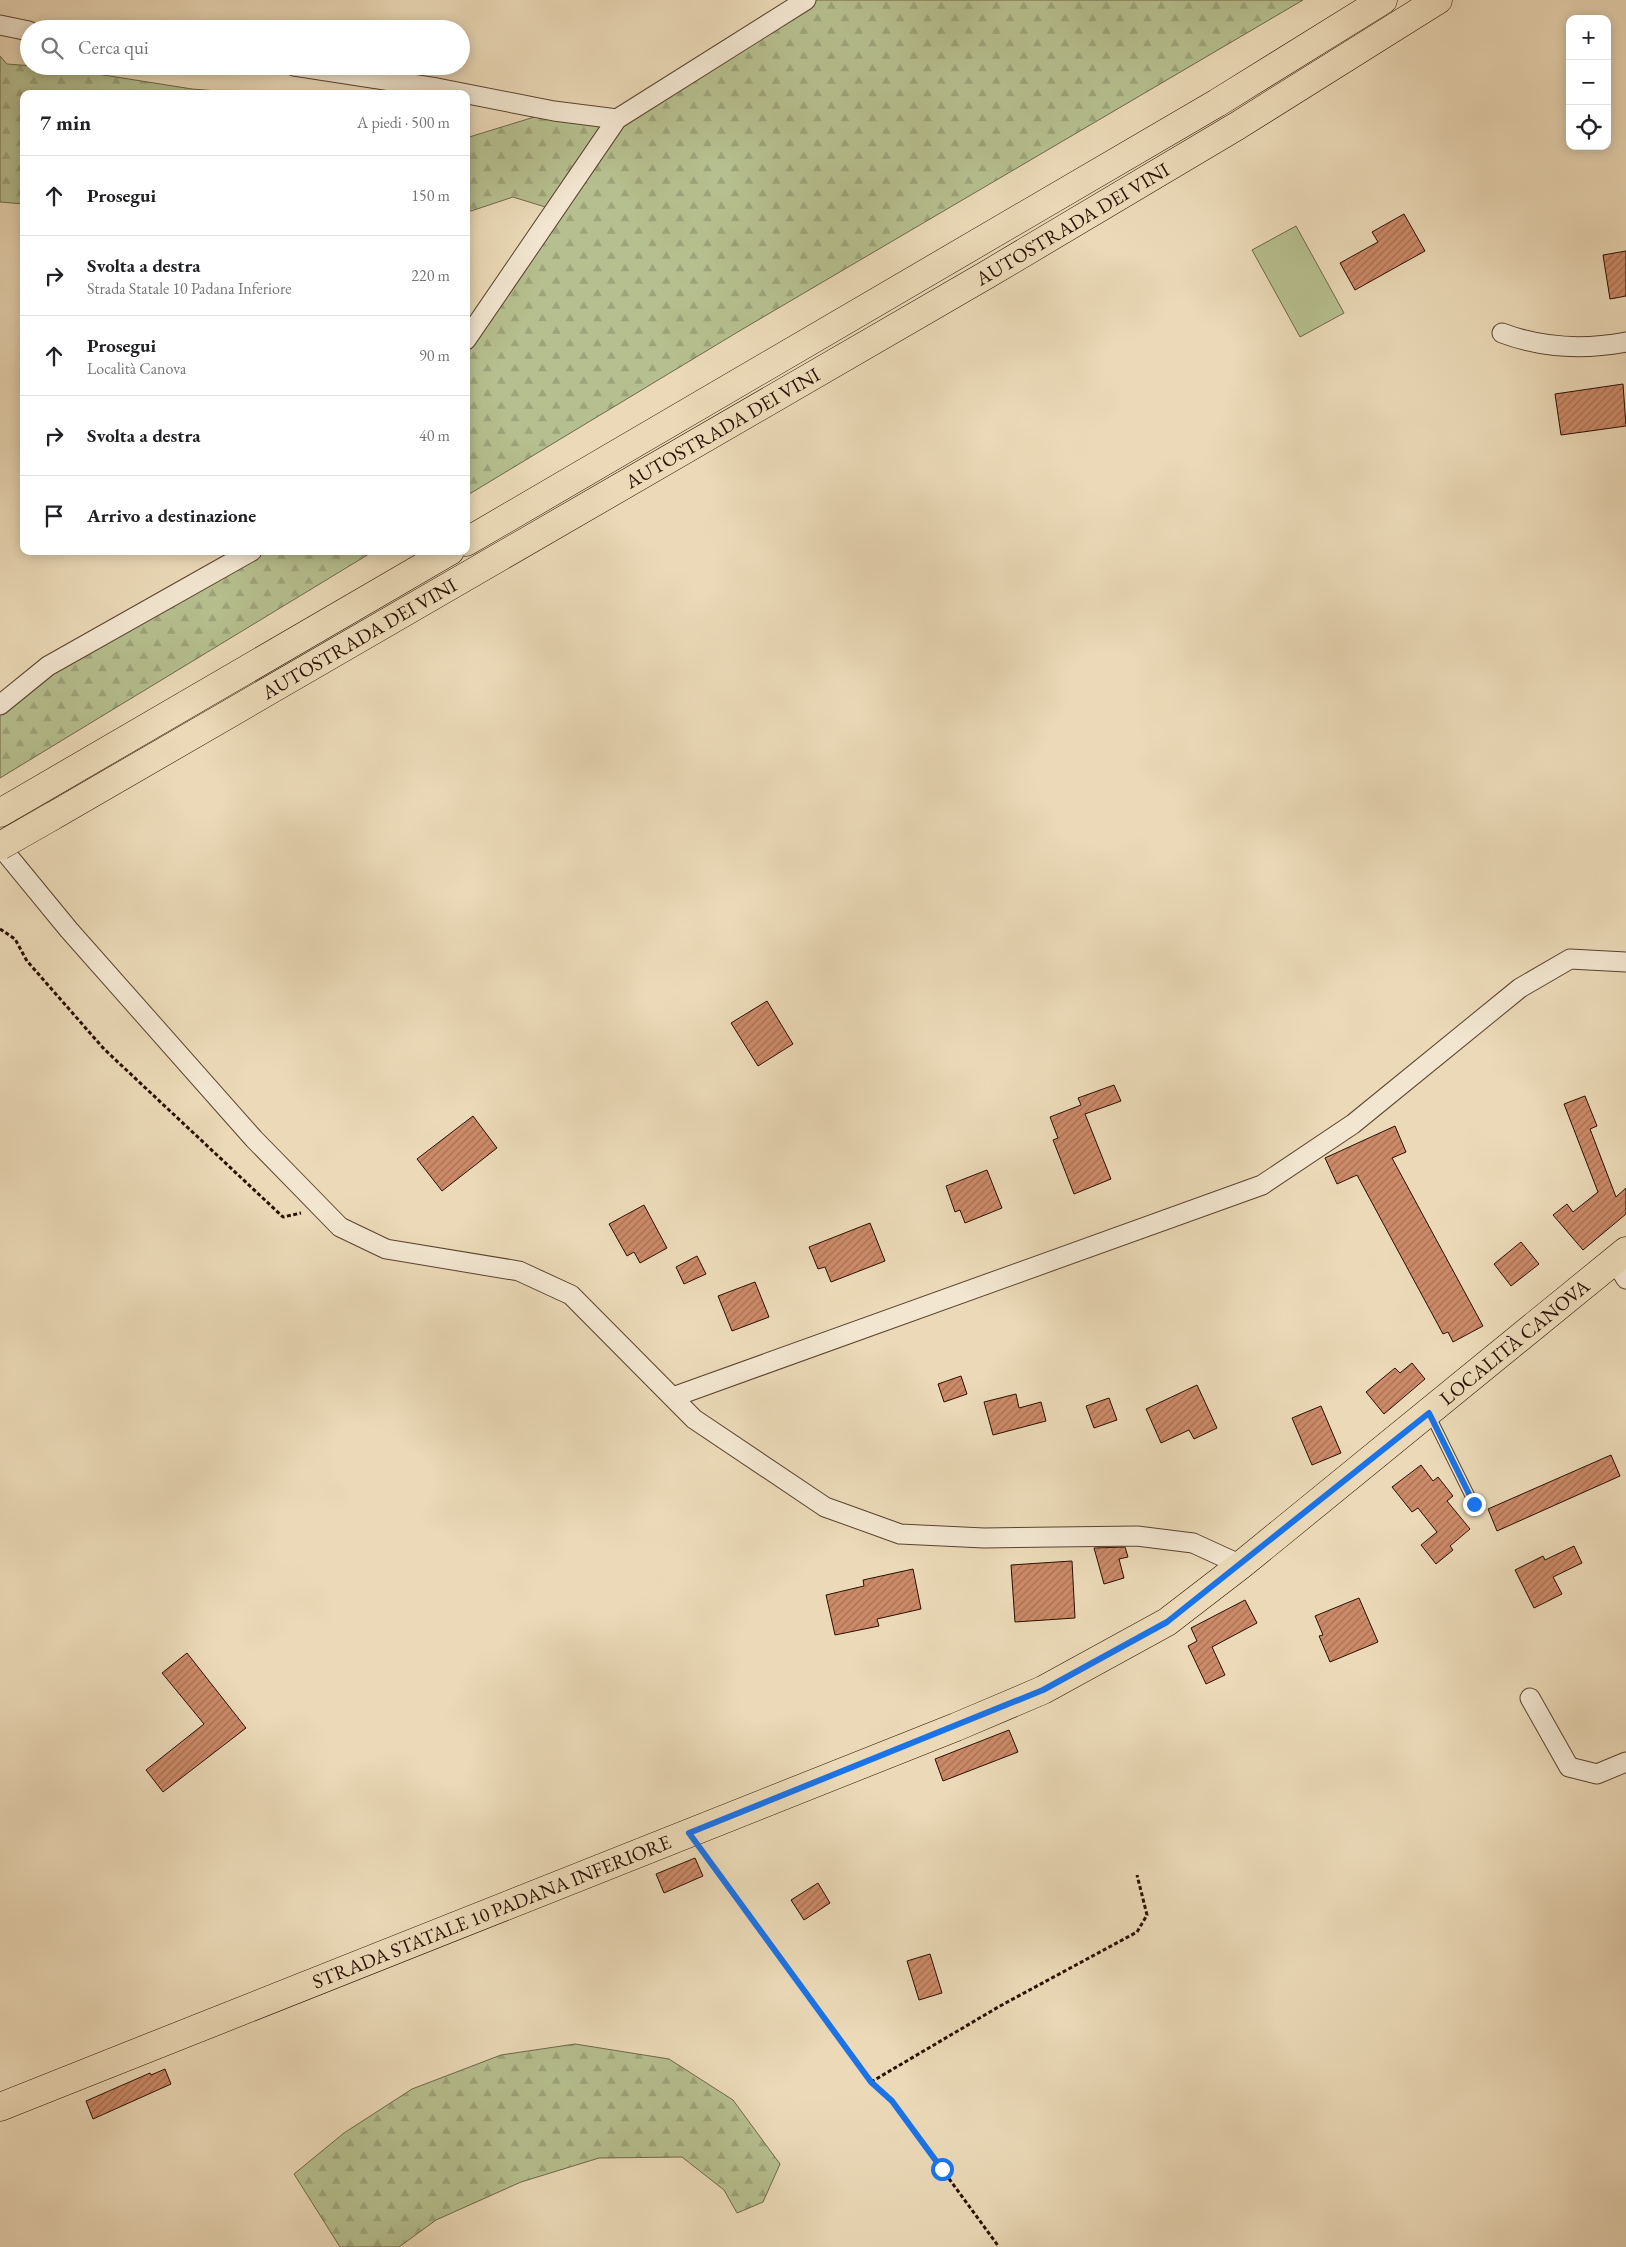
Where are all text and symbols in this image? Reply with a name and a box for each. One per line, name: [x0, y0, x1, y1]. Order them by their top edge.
map controls: [1566, 15, 1611, 150]
button: +: [1566, 15, 1611, 60]
search box: [20, 20, 470, 75]
icon: search: [38, 34, 66, 62]
text: Cerca qui: [78, 35, 149, 60]
button: −: [1566, 60, 1611, 105]
button: locate: [1566, 105, 1611, 150]
text: 7 min: [40, 109, 91, 136]
text: A piedi · 500 m: [357, 112, 450, 133]
street label: AUTOSTRADA DEI VINI: [970, 156, 1174, 292]
icon: ahead: [40, 182, 68, 210]
text: Prosegui: [87, 183, 156, 208]
text: 150 m: [411, 185, 450, 206]
text: Svolta a destra: [87, 253, 201, 278]
icon: right: [40, 262, 68, 290]
text: 220 m: [411, 265, 450, 286]
text: Strada Statale 10 Padana Inferiore: [87, 278, 291, 299]
text: Prosegui: [87, 333, 156, 358]
icon: ahead: [40, 342, 68, 370]
text: 90 m: [419, 345, 450, 366]
text: Località Canova: [87, 358, 186, 379]
street label: AUTOSTRADA DEI VINI: [619, 361, 825, 495]
icon: right: [40, 422, 68, 450]
text: Svolta a destra: [87, 423, 201, 448]
text: 40 m: [419, 425, 450, 446]
icon: arrive: [40, 502, 68, 530]
text: Arrivo a destinazione: [87, 503, 256, 528]
street label: AUTOSTRADA DEI VINI: [256, 572, 461, 706]
street label: LOCALITÀ CANOVA: [1434, 1273, 1595, 1411]
route end: [1463, 1493, 1486, 1516]
street label: STRADA STATALE 10 PADANA INFERIORE: [308, 1829, 675, 1995]
route start: [931, 2158, 954, 2181]

